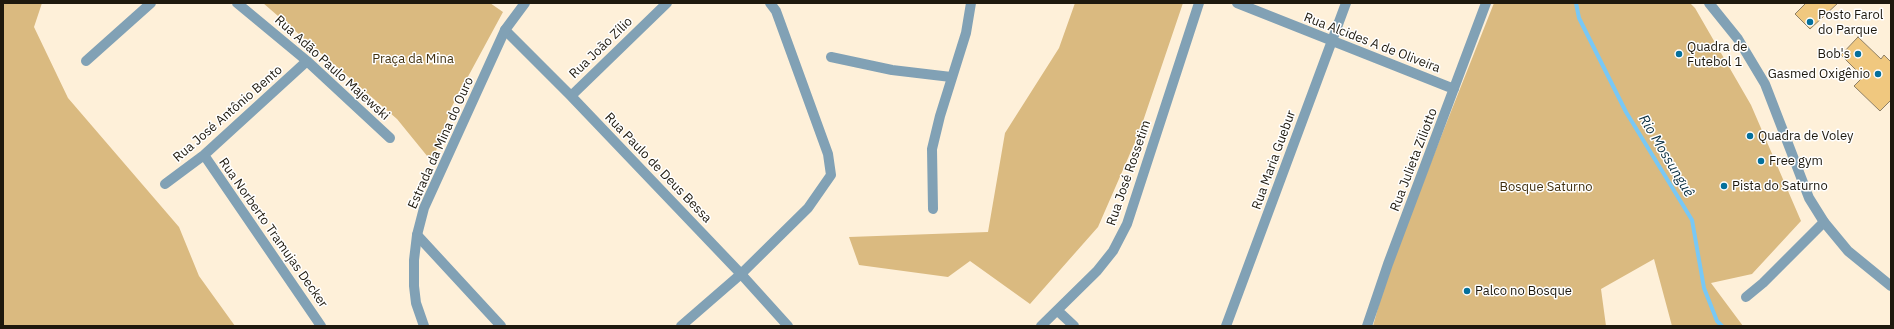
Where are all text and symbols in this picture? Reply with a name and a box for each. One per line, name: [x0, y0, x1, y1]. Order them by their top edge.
place label: Posto Farol do Parque: [1818, 7, 1883, 38]
street label: Rua Alcides A de Oliveira: [1302, 10, 1442, 76]
street label: Rua Adão Paulo Majewski: [271, 12, 393, 124]
street label: Rua João Zílio: [566, 14, 636, 82]
marker: Posto Farol do Parque: [1805, 17, 1815, 27]
place label: Quadra de Futebol 1: [1687, 39, 1747, 70]
place label: Bob's: [1817, 46, 1850, 62]
marker: Quadra de Futebol 1: [1674, 49, 1684, 59]
marker: Bob's: [1853, 49, 1863, 59]
park label: Praça da Mina: [372, 51, 454, 67]
street label: Rua José Antônio Bento: [170, 62, 286, 166]
place label: Gasmed Oxigênio: [1768, 66, 1870, 82]
marker: Gasmed Oxigênio: [1873, 69, 1883, 79]
street label: Estrada da Mina do Ouro: [405, 75, 477, 211]
street label: Rua Julieta Ziliotto: [1387, 106, 1441, 214]
street label: Rua Maria Guebur: [1249, 108, 1299, 212]
street label: Rua Paulo de Deus Bessa: [601, 110, 715, 226]
water label: Rio Mossunguê: [1635, 112, 1697, 200]
street label: Rua José Rossetim: [1104, 118, 1154, 228]
place label: Quadra de Voley: [1758, 128, 1853, 144]
marker: Quadra de Voley: [1745, 131, 1755, 141]
place label: Free gym: [1769, 153, 1823, 169]
street label: Rua Norberto Tramujas Decker: [215, 155, 331, 311]
marker: Free gym: [1756, 156, 1766, 166]
place label: Pista do Saturno: [1732, 178, 1828, 194]
park label: Bosque Saturno: [1499, 179, 1593, 195]
marker: Pista do Saturno: [1719, 181, 1729, 191]
place label: Palco no Bosque: [1475, 283, 1572, 299]
marker: Palco no Bosque: [1462, 286, 1472, 296]

